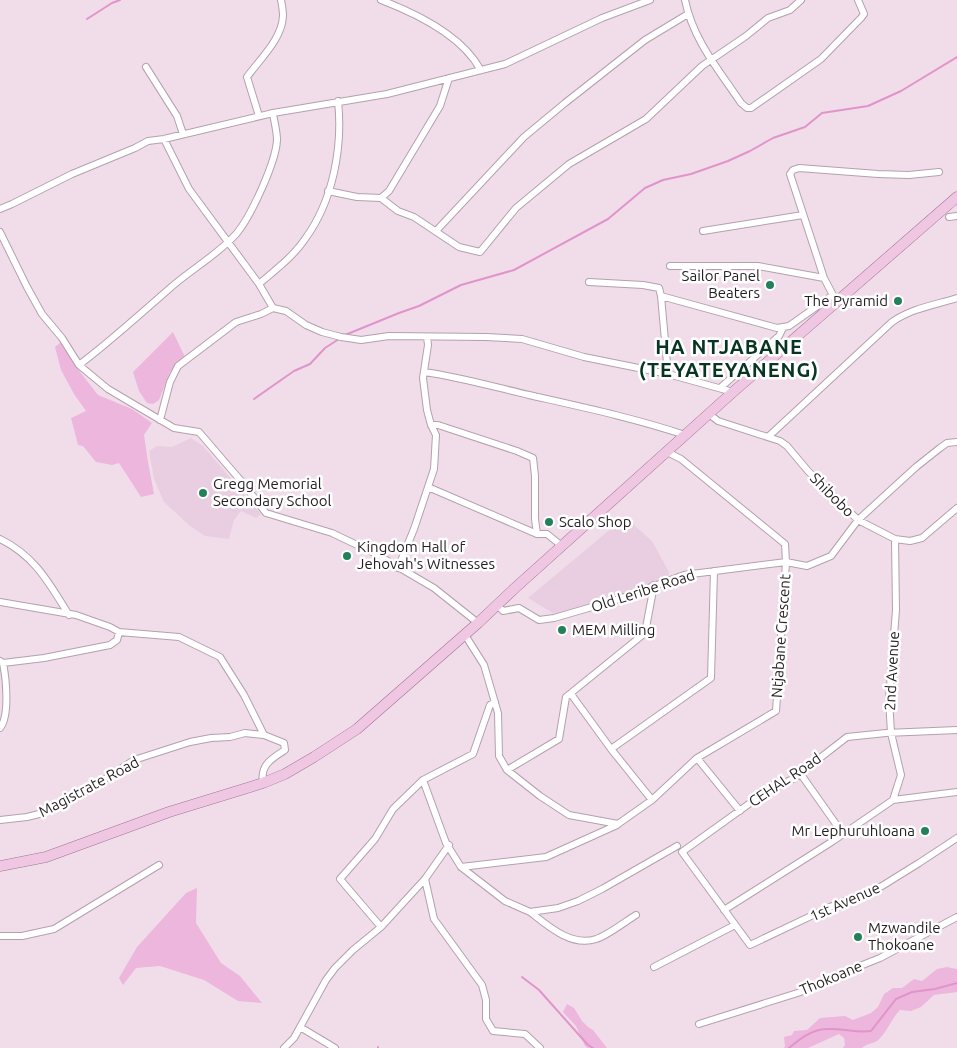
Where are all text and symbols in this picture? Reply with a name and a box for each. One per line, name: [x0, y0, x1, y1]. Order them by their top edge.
place label: Sailor Panel Beaters: [682, 267, 760, 301]
marker: Sailor Panel Beaters: [764, 279, 776, 291]
place label: The Pyramid: [804, 292, 888, 309]
marker: The Pyramid: [892, 295, 904, 307]
district label: HA NTJABANE (TEYATEYANENG): [639, 335, 819, 381]
street label: Shibobo: [807, 469, 858, 520]
place label: Gregg Memorial Secondary School: [213, 475, 332, 509]
marker: Gregg Memorial Secondary School: [197, 487, 209, 499]
place label: Scalo Shop: [559, 513, 632, 530]
marker: Scalo Shop: [543, 516, 555, 528]
place label: Kingdom Hall of Jehovah's Witnesses: [357, 538, 495, 572]
marker: Kingdom Hall of Jehovah's Witnesses: [341, 550, 353, 562]
street label: Old Leribe Road: [589, 566, 697, 615]
street label: Ntjabane Crescent: [768, 573, 793, 698]
place label: MEM Milling: [572, 621, 655, 638]
marker: MEM Milling: [556, 624, 568, 636]
street label: 2nd Avenue: [881, 631, 902, 711]
street label: CEHAL Road: [745, 749, 824, 810]
street label: Magistrate Road: [36, 753, 142, 820]
place label: Mr Lephuruhloana: [792, 822, 915, 839]
marker: Mr Lephuruhloana: [919, 825, 931, 837]
street label: 1st Avenue: [807, 879, 882, 925]
place label: Mzwandile Thokoane: [868, 919, 941, 953]
marker: Mzwandile Thokoane: [852, 931, 864, 943]
street label: Thokoane: [797, 957, 865, 998]

